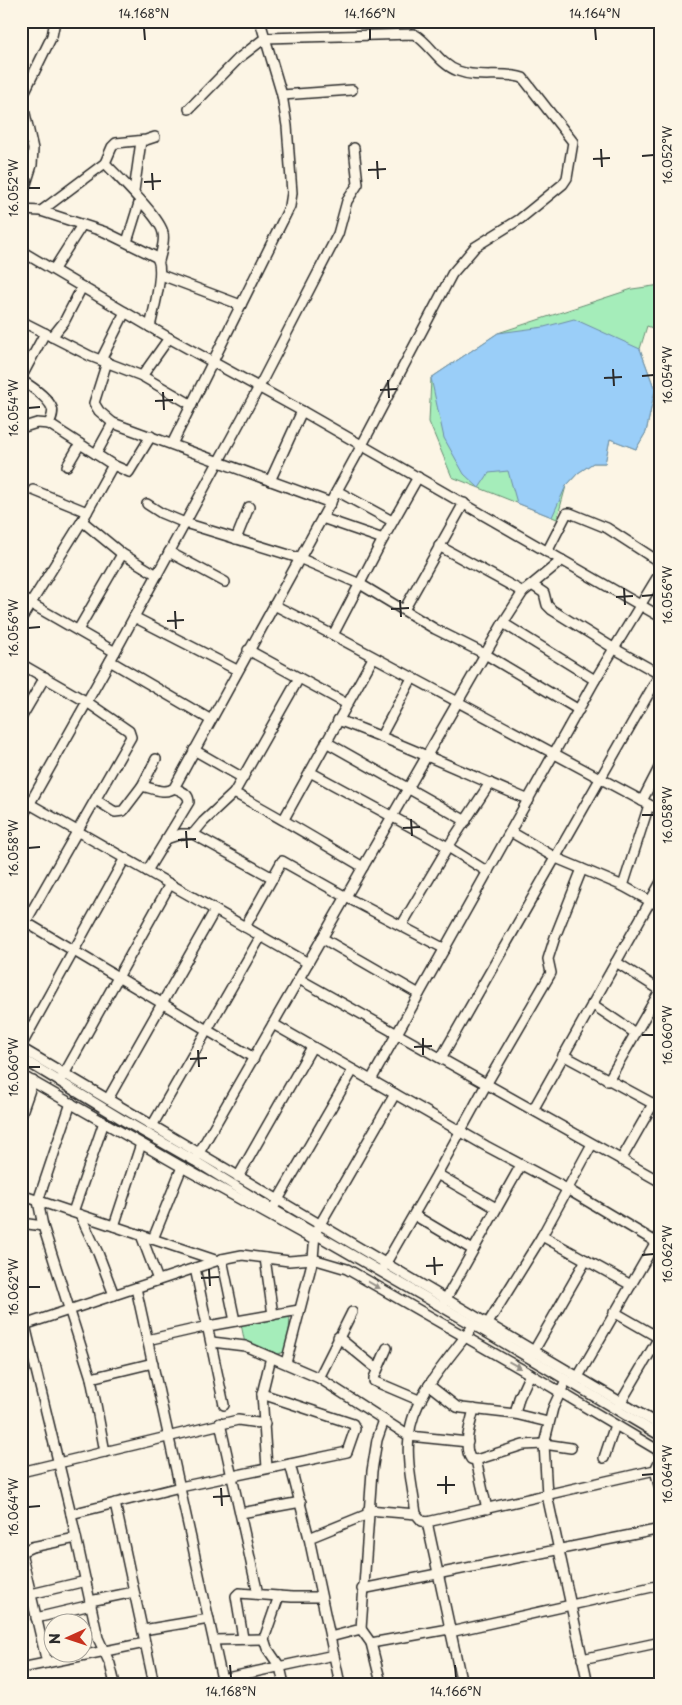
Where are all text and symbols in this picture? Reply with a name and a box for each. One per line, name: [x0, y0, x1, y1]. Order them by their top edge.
text: 14.168°N: [119, 4, 169, 22]
text: 14.166°N: [344, 4, 396, 22]
text: 14.164°N: [569, 4, 621, 22]
text: 16.052°W: [658, 125, 676, 184]
text: 16.052°W: [4, 158, 22, 217]
text: 16.054°W: [658, 345, 676, 404]
text: 16.054°W: [4, 378, 22, 437]
text: 16.056°W: [658, 565, 676, 624]
text: 16.056°W: [4, 598, 22, 657]
text: 16.058°W: [658, 786, 676, 844]
text: 16.058°W: [4, 819, 22, 877]
text: 16.060°W: [658, 1005, 676, 1065]
text: 16.060°W: [4, 1037, 22, 1097]
text: 16.062°W: [658, 1224, 676, 1283]
text: 16.062°W: [4, 1257, 22, 1316]
one-way arrow: [367, 1280, 380, 1289]
one-way arrow: [508, 1361, 521, 1370]
text: 16.064°W: [658, 1444, 676, 1503]
text: 16.064°W: [4, 1477, 22, 1536]
north arrow: [42, 1612, 92, 1662]
text: N: [44, 1633, 65, 1645]
text: 14.168°N: [206, 1682, 256, 1700]
text: 14.166°N: [430, 1682, 482, 1700]

